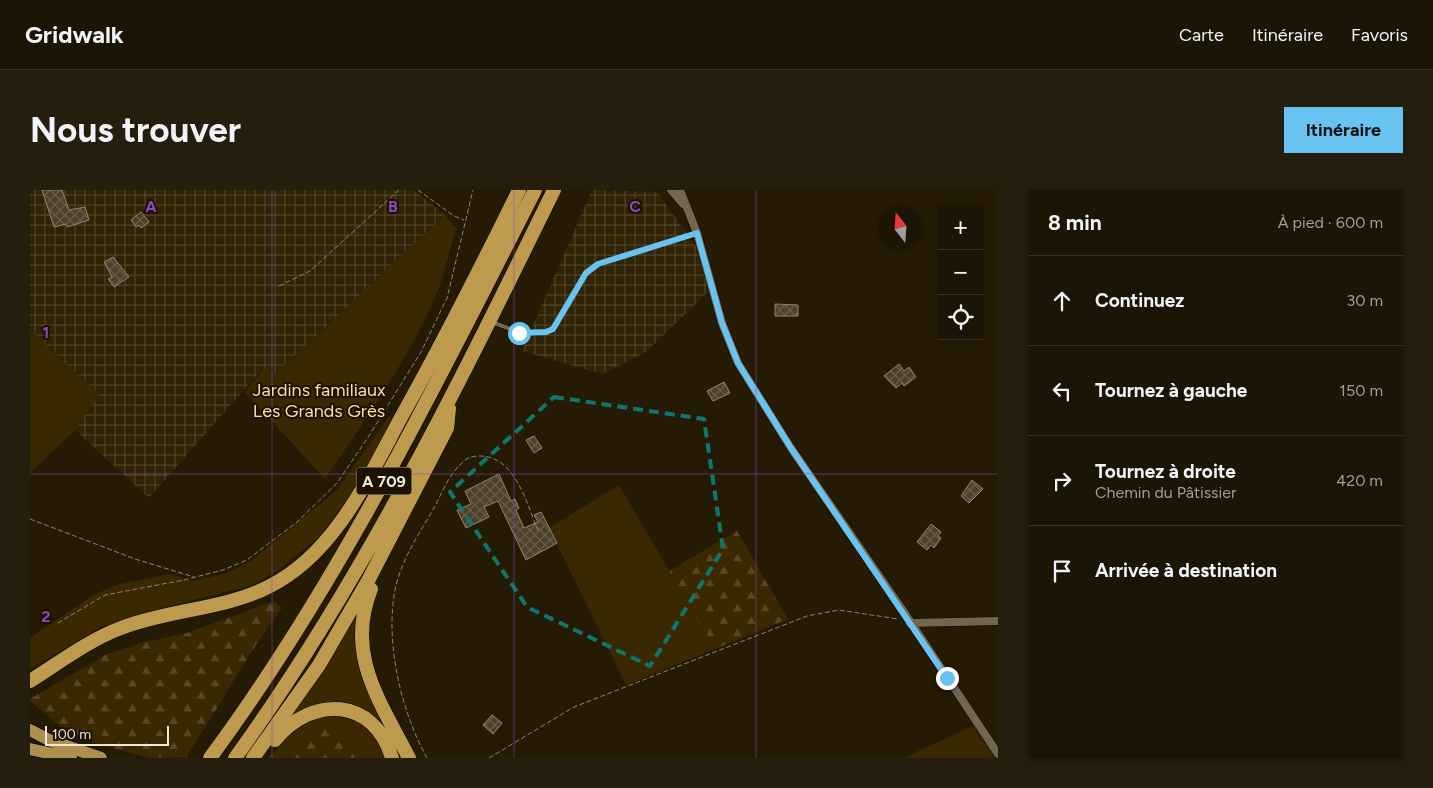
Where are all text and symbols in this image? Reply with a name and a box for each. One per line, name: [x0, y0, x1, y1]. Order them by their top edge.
text: Gridwalk: [25, 20, 124, 49]
text: Carte: [1179, 24, 1224, 46]
text: Itinéraire: [1252, 24, 1323, 46]
text: Favoris: [1351, 24, 1408, 46]
button: Itinéraire: [1284, 107, 1403, 153]
text: Nous trouver: [30, 109, 241, 151]
text: A: [145, 197, 157, 216]
text: B: [388, 197, 398, 216]
text: C: [629, 197, 641, 216]
north arrow: [878, 205, 923, 250]
map controls: [938, 205, 983, 340]
button: +: [938, 205, 983, 250]
text: 8 min: [1048, 210, 1102, 235]
text: À pied · 600 m: [1278, 213, 1383, 232]
button: −: [938, 250, 983, 295]
icon: ahead: [1048, 287, 1076, 315]
text: Continuez: [1095, 289, 1184, 312]
text: 30 m: [1346, 291, 1383, 310]
button: locate: [938, 295, 983, 340]
route start: [508, 322, 531, 345]
text: 1: [43, 323, 49, 342]
icon: left: [1048, 377, 1076, 405]
park label: Jardins familiaux Les Grands Grès: [252, 379, 386, 422]
text: Tournez à gauche: [1095, 379, 1247, 402]
text: 150 m: [1339, 381, 1383, 400]
text: Tournez à droite: [1095, 460, 1236, 483]
icon: right: [1048, 467, 1076, 495]
road number: A 709: [356, 468, 412, 494]
text: 420 m: [1336, 471, 1383, 490]
text: Chemin du Pâtissier: [1095, 483, 1236, 502]
icon: arrive: [1048, 557, 1076, 585]
text: Arrivée à destination: [1095, 559, 1277, 582]
text: 2: [41, 607, 51, 626]
route end: [936, 667, 959, 690]
scale bar: [45, 723, 169, 746]
text: 100 m: [52, 726, 91, 743]

